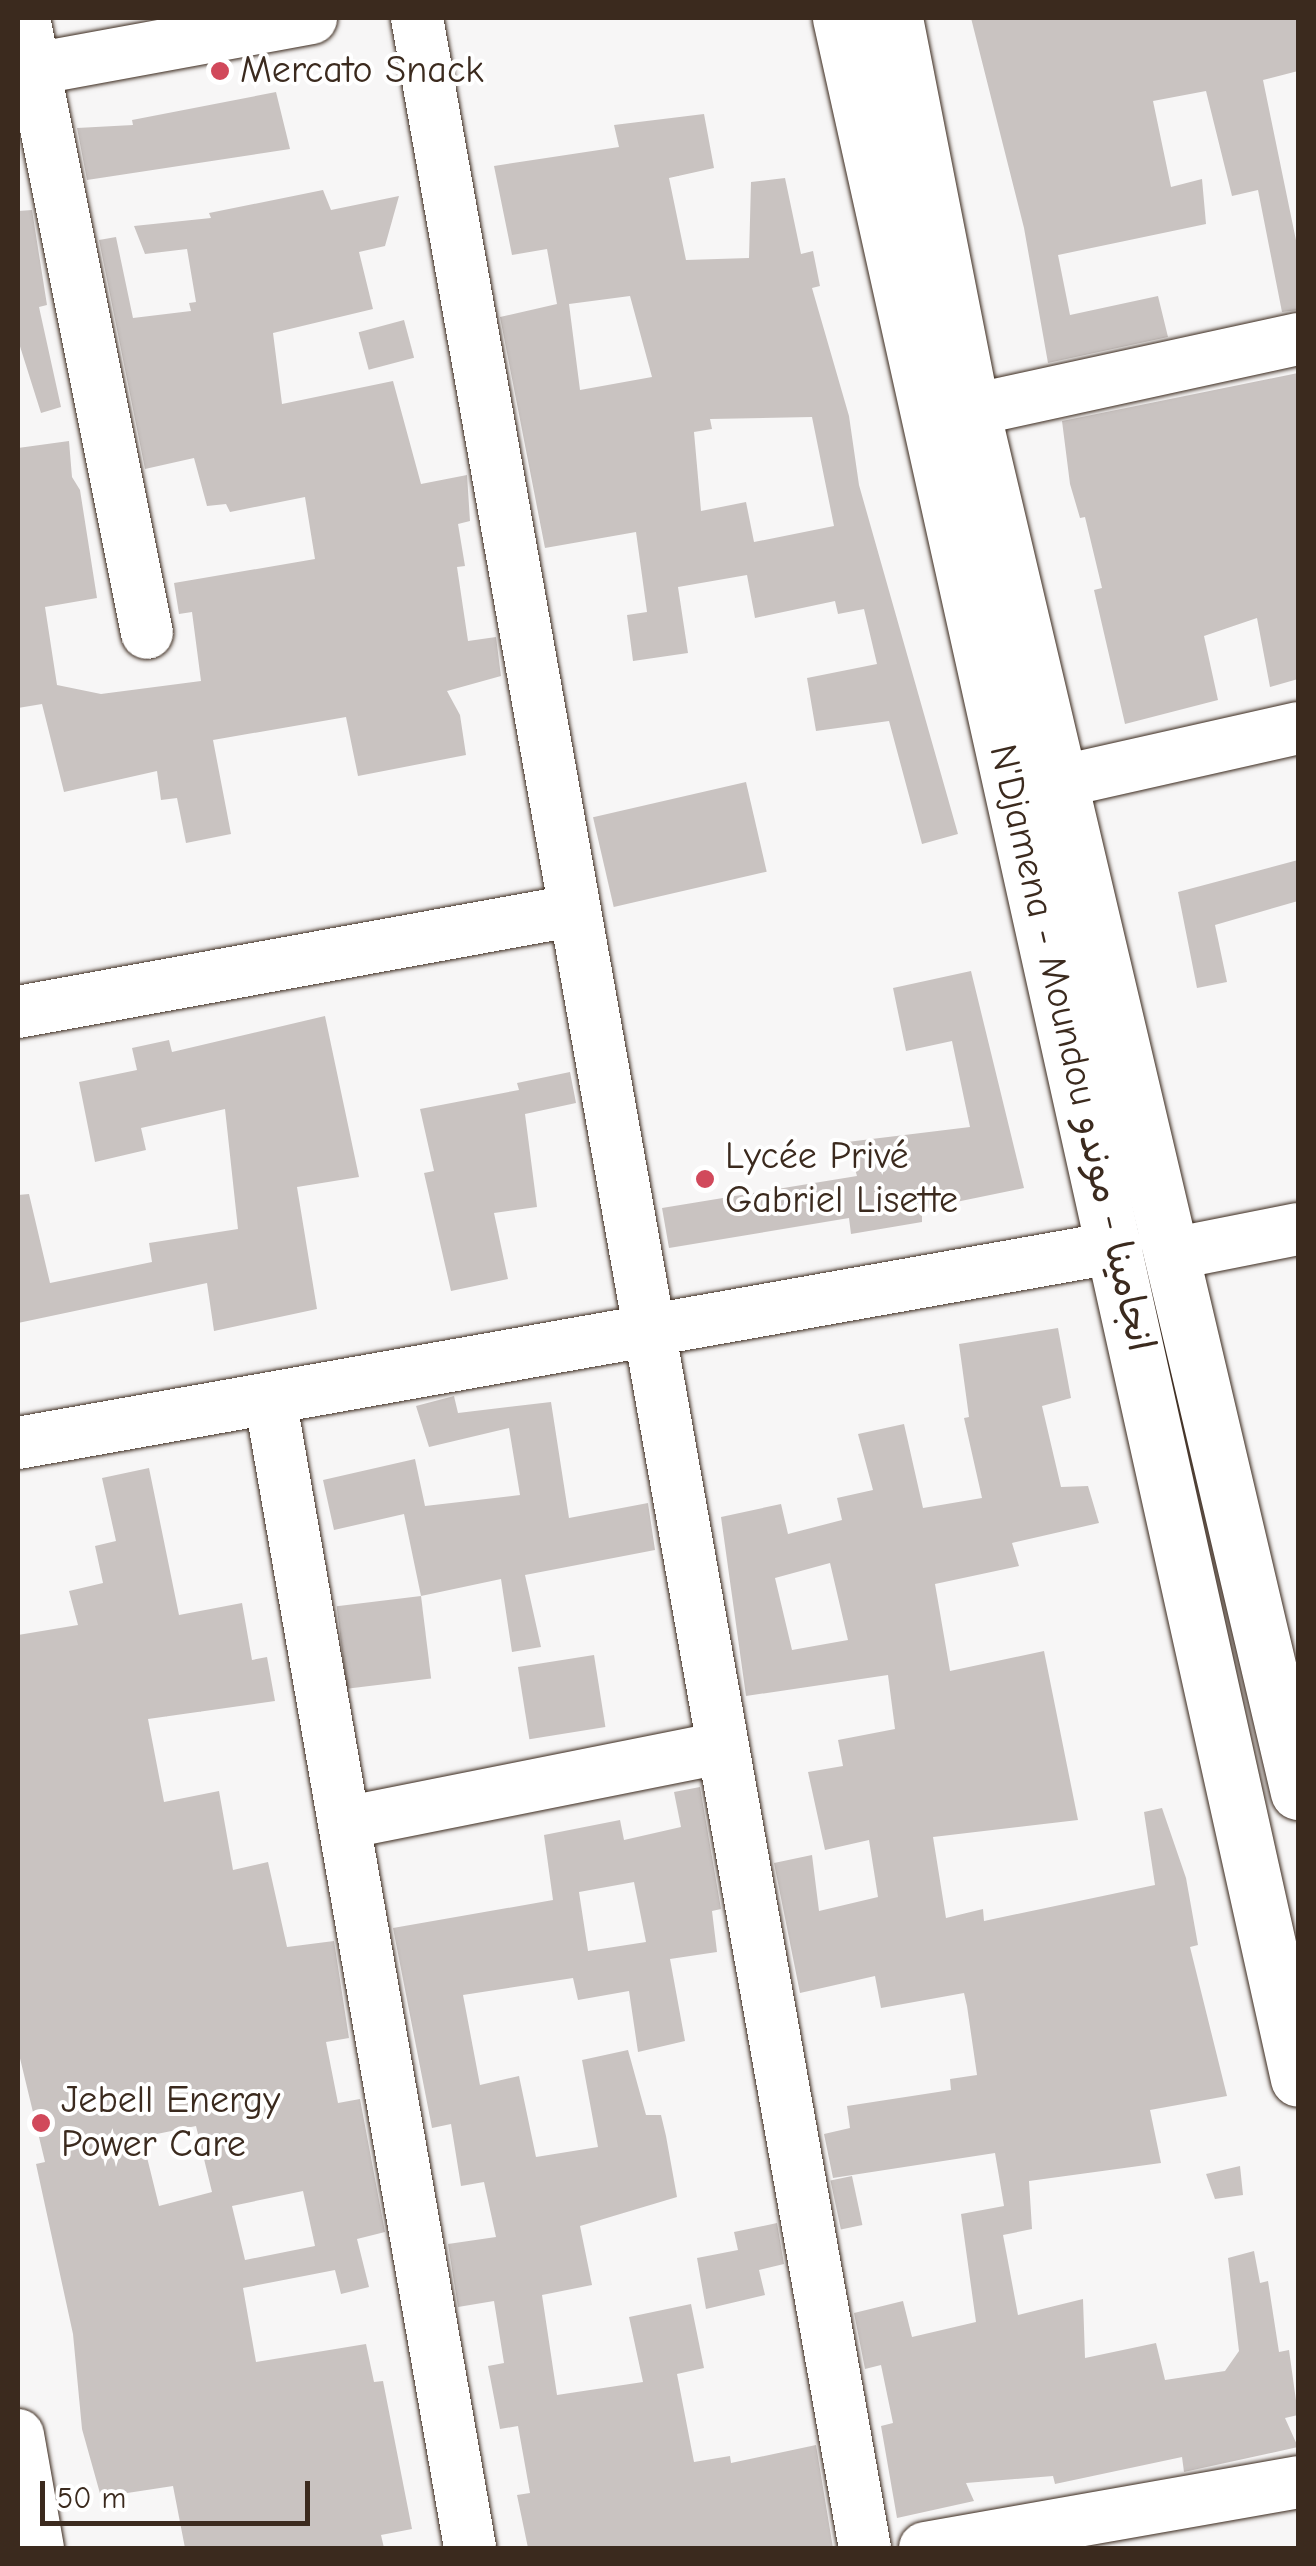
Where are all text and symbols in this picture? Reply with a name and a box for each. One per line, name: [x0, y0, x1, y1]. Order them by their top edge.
place label: Mercato Snack: [240, 48, 484, 94]
marker: Mercato Snack: [209, 60, 231, 82]
street label: N'Djamena - Moundou انجامينا - موندو: [979, 740, 1163, 1356]
place label: Lycée Privé Gabriel Lisette: [725, 1134, 958, 1224]
marker: Lycée Privé Gabriel Lisette: [694, 1168, 716, 1190]
place label: Jebell Energy Power Care: [61, 2078, 280, 2168]
marker: Jebell Energy Power Care: [30, 2112, 52, 2134]
scale bar: [45, 2461, 315, 2523]
text: 50 m: [57, 2481, 126, 2516]

